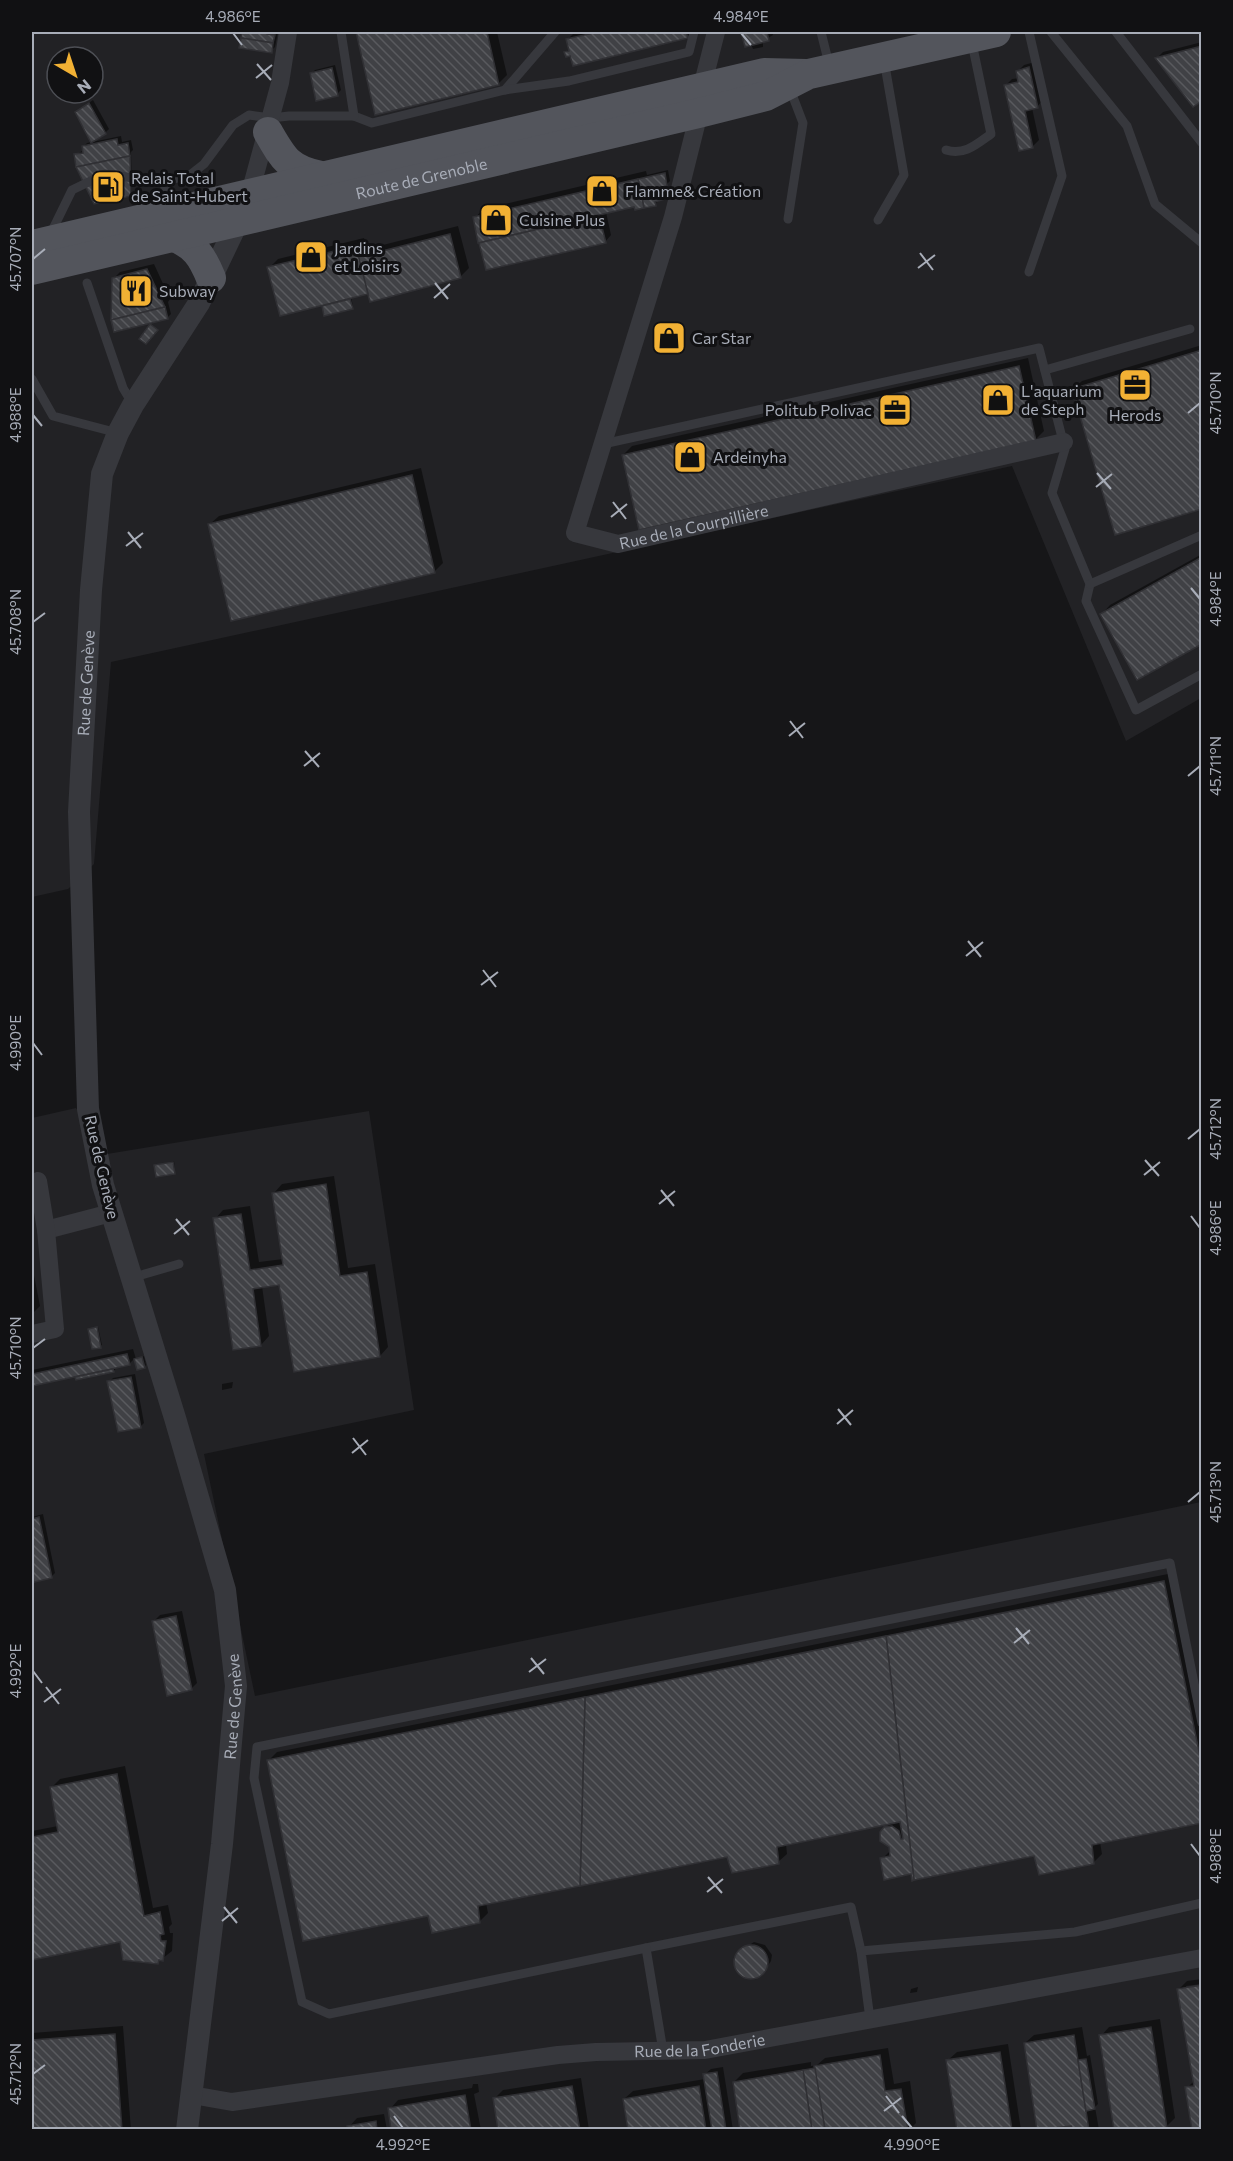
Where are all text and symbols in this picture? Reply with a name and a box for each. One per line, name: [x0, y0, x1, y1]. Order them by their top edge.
text: 4.986°E: [205, 7, 261, 25]
text: 4.984°E: [713, 7, 769, 25]
north arrow: [45, 45, 105, 105]
text: N: [74, 76, 95, 98]
street label: Route de Grenoble: [354, 153, 489, 203]
place label: Relais Total de Saint-Hubert: [131, 168, 248, 205]
fuel station icon: Relais Total de Saint-Hubert: [90, 169, 126, 205]
shop icon: Flamme& Création: [584, 173, 620, 209]
place label: Flamme& Création: [625, 181, 761, 200]
shop icon: Cuisine Plus: [478, 202, 514, 238]
place label: Cuisine Plus: [519, 210, 605, 229]
text: 45.707°N: [6, 227, 24, 291]
place label: Jardins et Loisirs: [334, 238, 400, 275]
shop icon: Jardins et Loisirs: [293, 239, 329, 275]
restaurant icon: Subway: [118, 273, 154, 309]
place label: Subway: [159, 281, 216, 300]
shop icon: Car Star: [651, 320, 687, 356]
place label: Car Star: [692, 328, 752, 347]
office icon: Herods: [1117, 367, 1153, 403]
text: 45.710°N: [1206, 371, 1224, 435]
place label: L'aquarium de Steph: [1021, 381, 1102, 418]
shop icon: L'aquarium de Steph: [980, 382, 1016, 418]
text: 4.988°E: [6, 387, 24, 443]
office icon: Politub Polivac: [877, 392, 913, 428]
place label: Politub Polivac: [765, 400, 872, 419]
place label: Herods: [1109, 405, 1161, 424]
shop icon: Ardeinyha: [672, 439, 708, 475]
place label: Ardeinyha: [713, 447, 787, 466]
street label: Rue de la Courpillière: [617, 500, 770, 552]
text: 4.984°E: [1206, 571, 1224, 627]
text: 45.708°N: [6, 589, 24, 655]
street label: Rue de Genève: [73, 630, 98, 737]
text: 45.711°N: [1206, 736, 1224, 796]
text: 4.990°E: [6, 1015, 24, 1071]
text: 45.712°N: [1206, 1098, 1224, 1160]
street label: Rue de Genève: [81, 1113, 124, 1221]
text: 4.986°E: [1206, 1200, 1224, 1256]
text: 45.710°N: [6, 1316, 24, 1380]
text: 45.713°N: [1206, 1461, 1224, 1523]
text: 4.992°E: [6, 1644, 24, 1698]
street label: Rue de Genève: [220, 1653, 245, 1760]
text: 4.988°E: [1206, 1828, 1224, 1884]
street label: Rue de la Fonderie: [634, 2029, 766, 2060]
text: 45.712°N: [6, 2043, 24, 2105]
text: 4.992°E: [376, 2135, 430, 2153]
text: 4.990°E: [884, 2135, 940, 2153]

